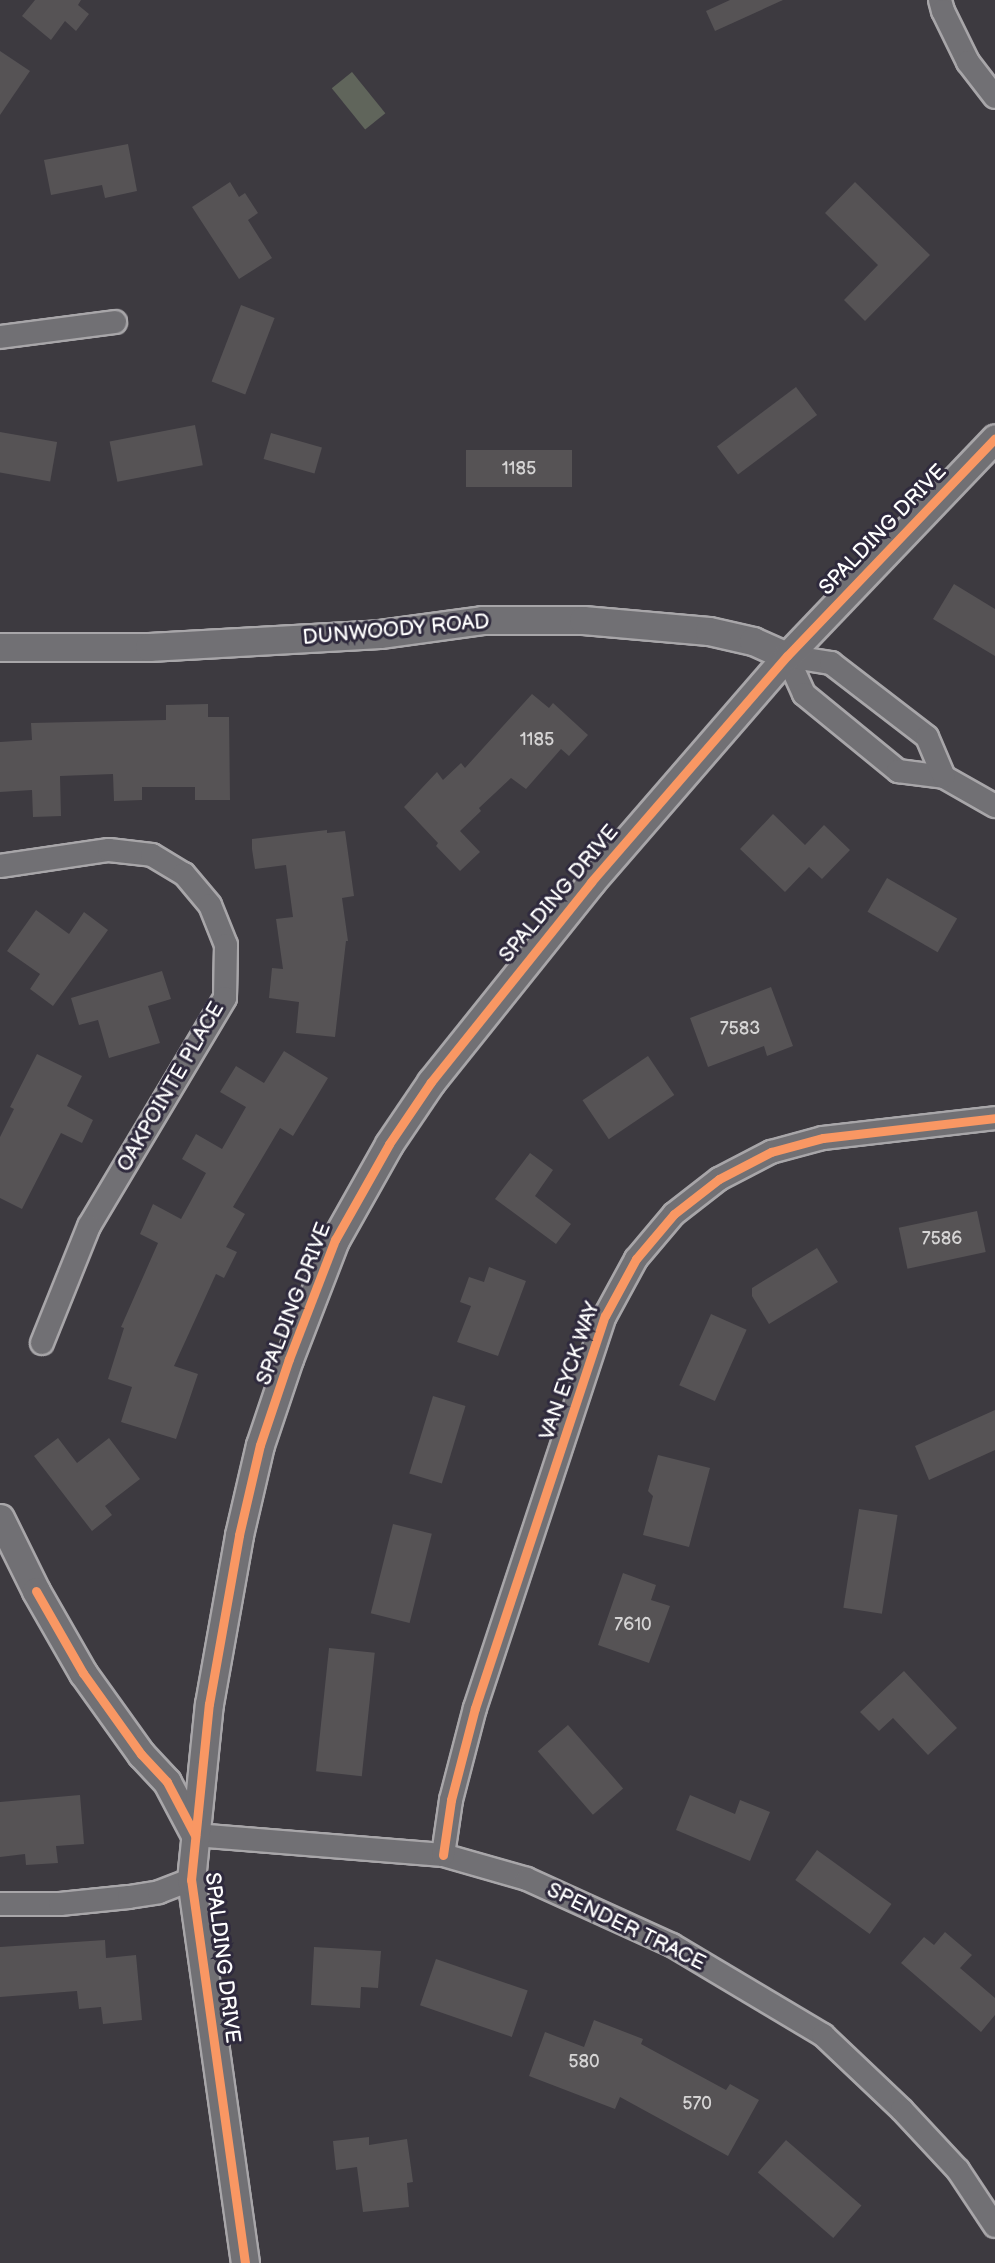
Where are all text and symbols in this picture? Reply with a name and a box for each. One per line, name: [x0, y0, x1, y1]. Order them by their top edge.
house number: 1185: [502, 458, 536, 480]
street label: SPALDING DRIVE: [814, 459, 952, 601]
street label: DUNWOODY ROAD: [301, 609, 491, 651]
house number: 1185: [520, 729, 554, 751]
street label: SPALDING DRIVE: [494, 820, 624, 968]
street label: OAKPOINTE PLACE: [112, 998, 230, 1176]
house number: 7583: [720, 1018, 760, 1040]
street label: SPALDING DRIVE: [251, 1219, 337, 1389]
house number: 7586: [922, 1228, 962, 1250]
street label: VAN EYCK WAY: [534, 1298, 606, 1444]
house number: 7610: [614, 1614, 652, 1636]
street label: SPALDING DRIVE: [199, 1871, 245, 2045]
street label: SPENDER TRACE: [542, 1878, 710, 1976]
house number: 580: [568, 2051, 600, 2073]
house number: 570: [682, 2093, 712, 2115]

